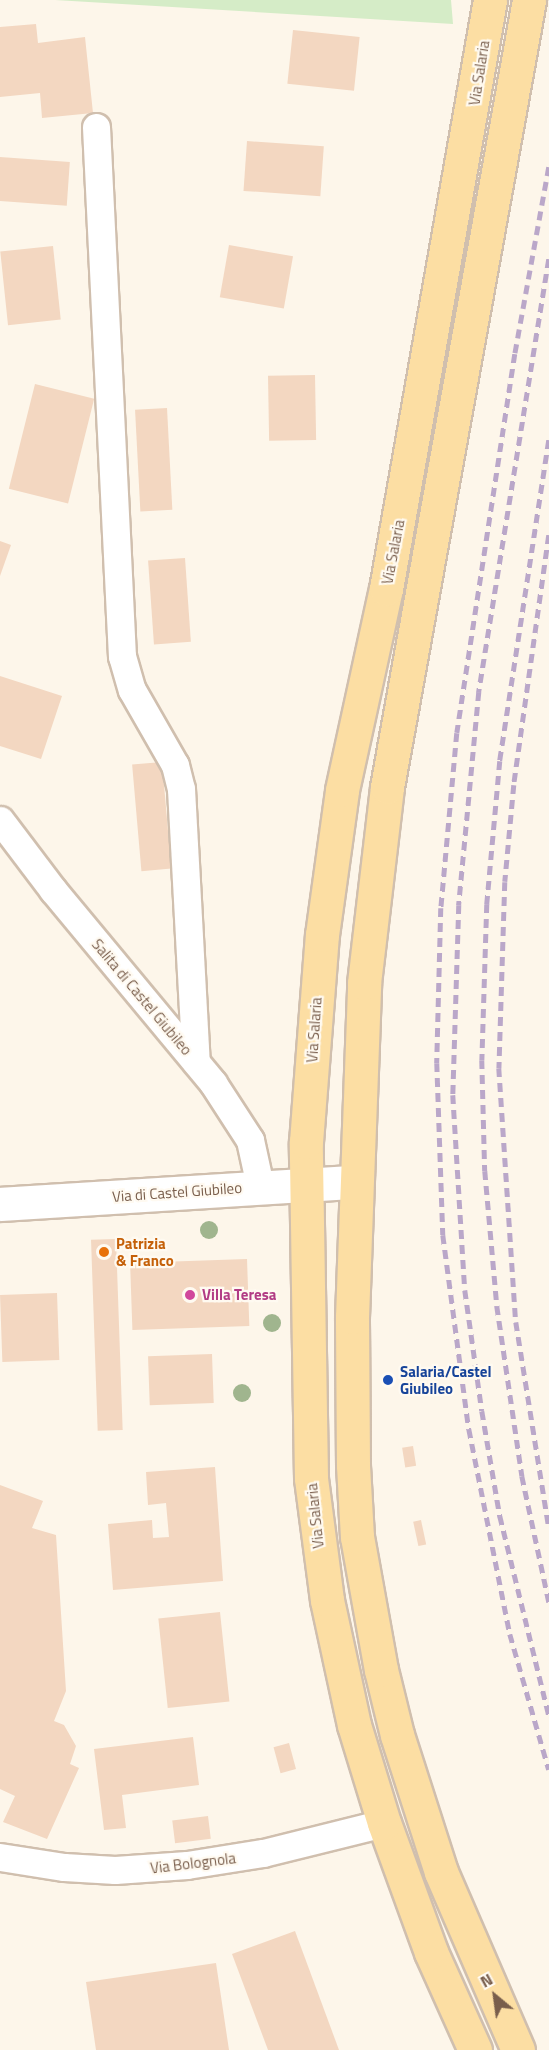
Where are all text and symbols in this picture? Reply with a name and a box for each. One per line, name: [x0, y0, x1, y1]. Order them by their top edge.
street label: Via Salaria: [465, 39, 493, 107]
street label: Via Salaria: [378, 518, 408, 586]
street label: Salita di Castel Giubileo: [88, 935, 196, 1059]
street label: Via Salaria: [303, 997, 325, 1063]
street label: Via di Castel Giubileo: [111, 1178, 243, 1206]
place label: Patrizia & Franco: [116, 1234, 174, 1269]
marker: Patrizia & Franco: [97, 1245, 111, 1259]
place label: Villa Teresa: [202, 1286, 276, 1304]
marker: Villa Teresa: [183, 1288, 197, 1302]
place label: Salaria/Castel Giubileo: [400, 1362, 492, 1397]
marker: Salaria/Castel Giubileo: [381, 1373, 395, 1387]
street label: Via Salaria: [303, 1483, 327, 1549]
street label: Via Bolognola: [149, 1849, 237, 1877]
north arrow: [465, 1966, 525, 2026]
text: N: [476, 1967, 497, 1993]

